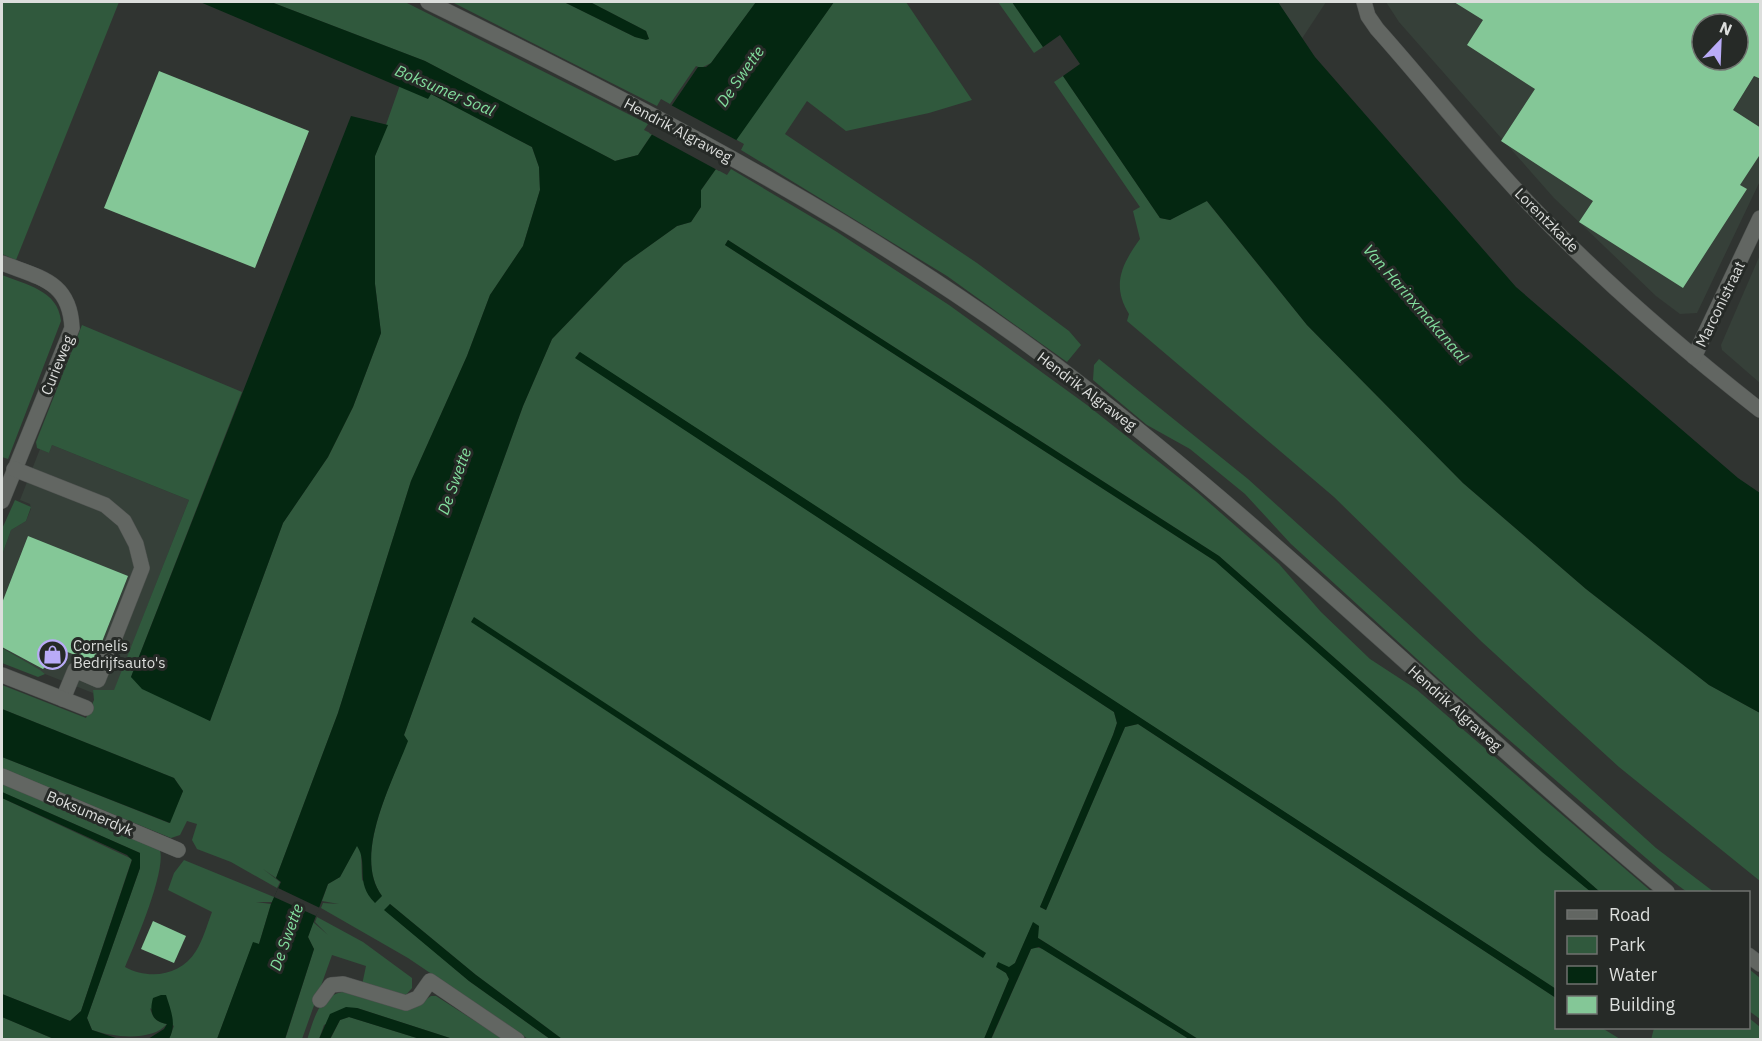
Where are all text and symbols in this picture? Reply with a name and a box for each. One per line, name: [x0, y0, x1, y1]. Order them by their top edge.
north arrow: [1690, 12, 1750, 72]
text: N: [1717, 17, 1735, 40]
water label: De Swette: [712, 42, 768, 110]
water label: Boksumer Soal: [392, 60, 499, 120]
street label: Hendrik Algraweg: [621, 94, 735, 166]
street label: Lorentzkade: [1511, 184, 1583, 256]
water label: Van Harinxmakanaal: [1359, 240, 1473, 367]
street label: Marconistraat: [1691, 258, 1749, 350]
street label: Curieweg: [36, 332, 78, 398]
street label: Hendrik Algraweg: [1034, 347, 1140, 435]
water label: De Swette: [433, 445, 475, 517]
place label: Cornelis Bedrijfsauto's: [73, 636, 166, 672]
shop icon: Cornelis Bedrijfsauto's: [36, 638, 68, 670]
street label: Hendrik Algraweg: [1404, 661, 1506, 755]
street label: Boksumerdyk: [44, 786, 136, 840]
legend: [1555, 891, 1750, 1029]
water label: De Swette: [265, 901, 307, 973]
text: Road: [1609, 903, 1650, 926]
text: Park: [1609, 933, 1646, 956]
text: Water: [1609, 963, 1658, 986]
text: Building: [1609, 993, 1676, 1016]

